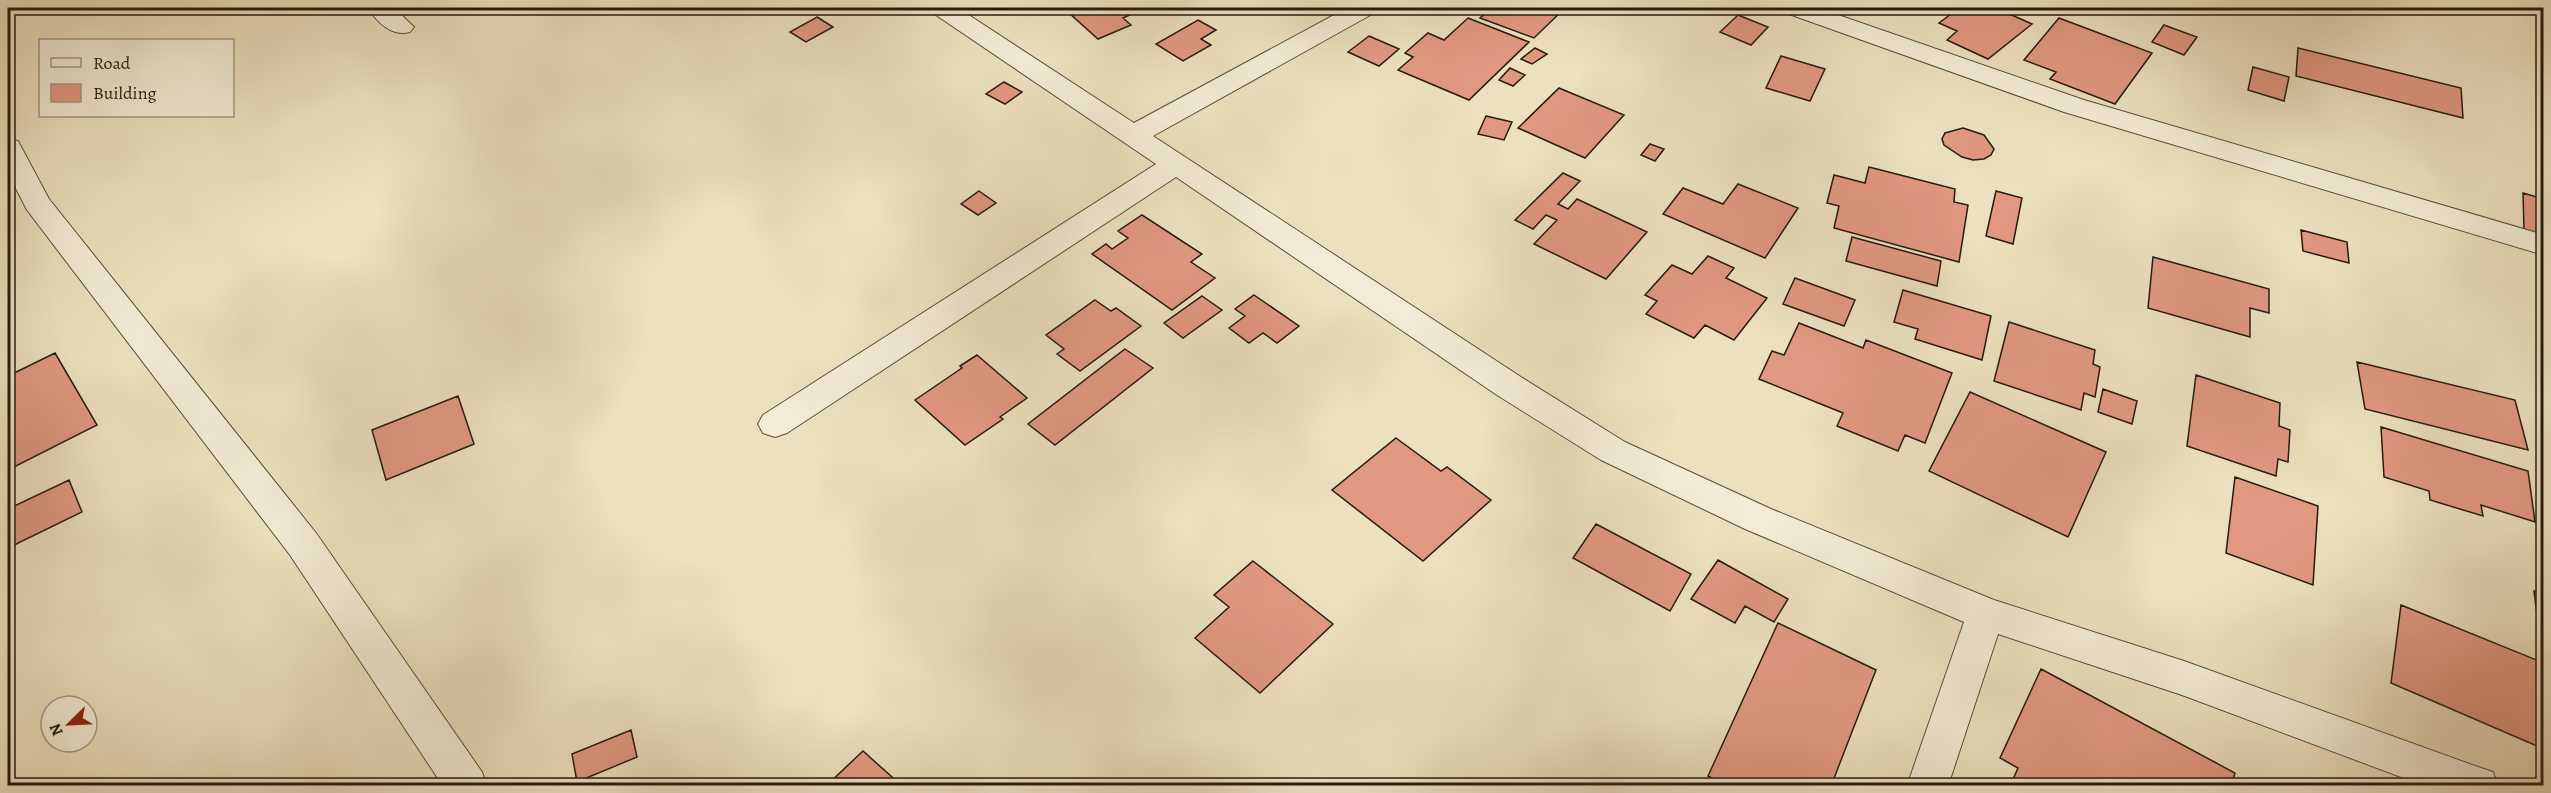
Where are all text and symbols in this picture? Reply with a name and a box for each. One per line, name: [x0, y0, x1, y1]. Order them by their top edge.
legend: [39, 39, 234, 117]
text: Road: [93, 51, 131, 75]
text: Building: [93, 81, 157, 105]
north arrow: [39, 694, 99, 754]
text: N: [44, 720, 69, 739]

